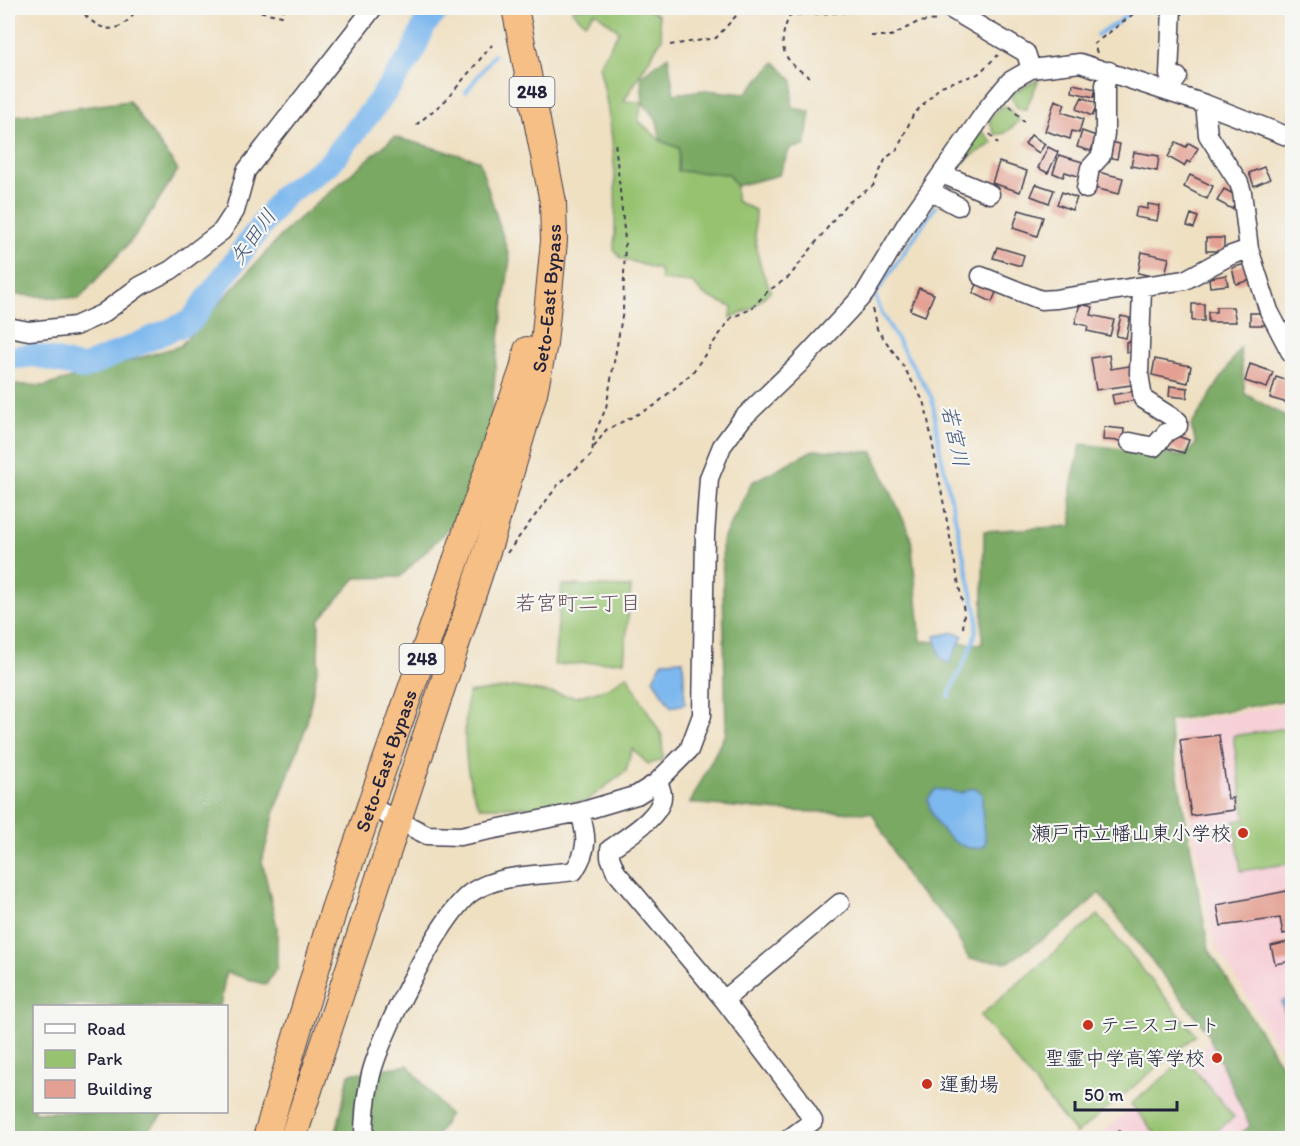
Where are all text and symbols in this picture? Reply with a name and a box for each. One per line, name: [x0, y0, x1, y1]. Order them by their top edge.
road number: 248: [510, 77, 554, 107]
water label: 矢田川: [224, 204, 281, 270]
street label: Seto-East Bypass: [526, 224, 566, 375]
water label: 若宮川: [937, 402, 974, 469]
district label: 若宮町二丁目: [515, 590, 641, 615]
road number: 248: [400, 644, 444, 674]
street label: Seto-East Bypass: [350, 686, 422, 835]
place label: 瀬戸市立幡山東小学校: [1031, 821, 1231, 845]
marker: 瀬戸市立幡山東小学校: [1236, 826, 1250, 840]
legend: [33, 1005, 228, 1113]
place label: テニスコート: [1100, 1013, 1220, 1037]
text: Road: [87, 1018, 126, 1040]
marker: テニスコート: [1081, 1018, 1095, 1032]
place label: 聖霊中学高等学校: [1045, 1046, 1205, 1070]
text: Park: [87, 1048, 122, 1070]
marker: 聖霊中学高等学校: [1210, 1051, 1224, 1065]
place label: 運動場: [939, 1072, 999, 1096]
scale bar: [1075, 1074, 1177, 1112]
marker: 運動場: [920, 1077, 934, 1091]
text: Building: [87, 1078, 153, 1100]
text: 50 m: [1084, 1084, 1124, 1106]

